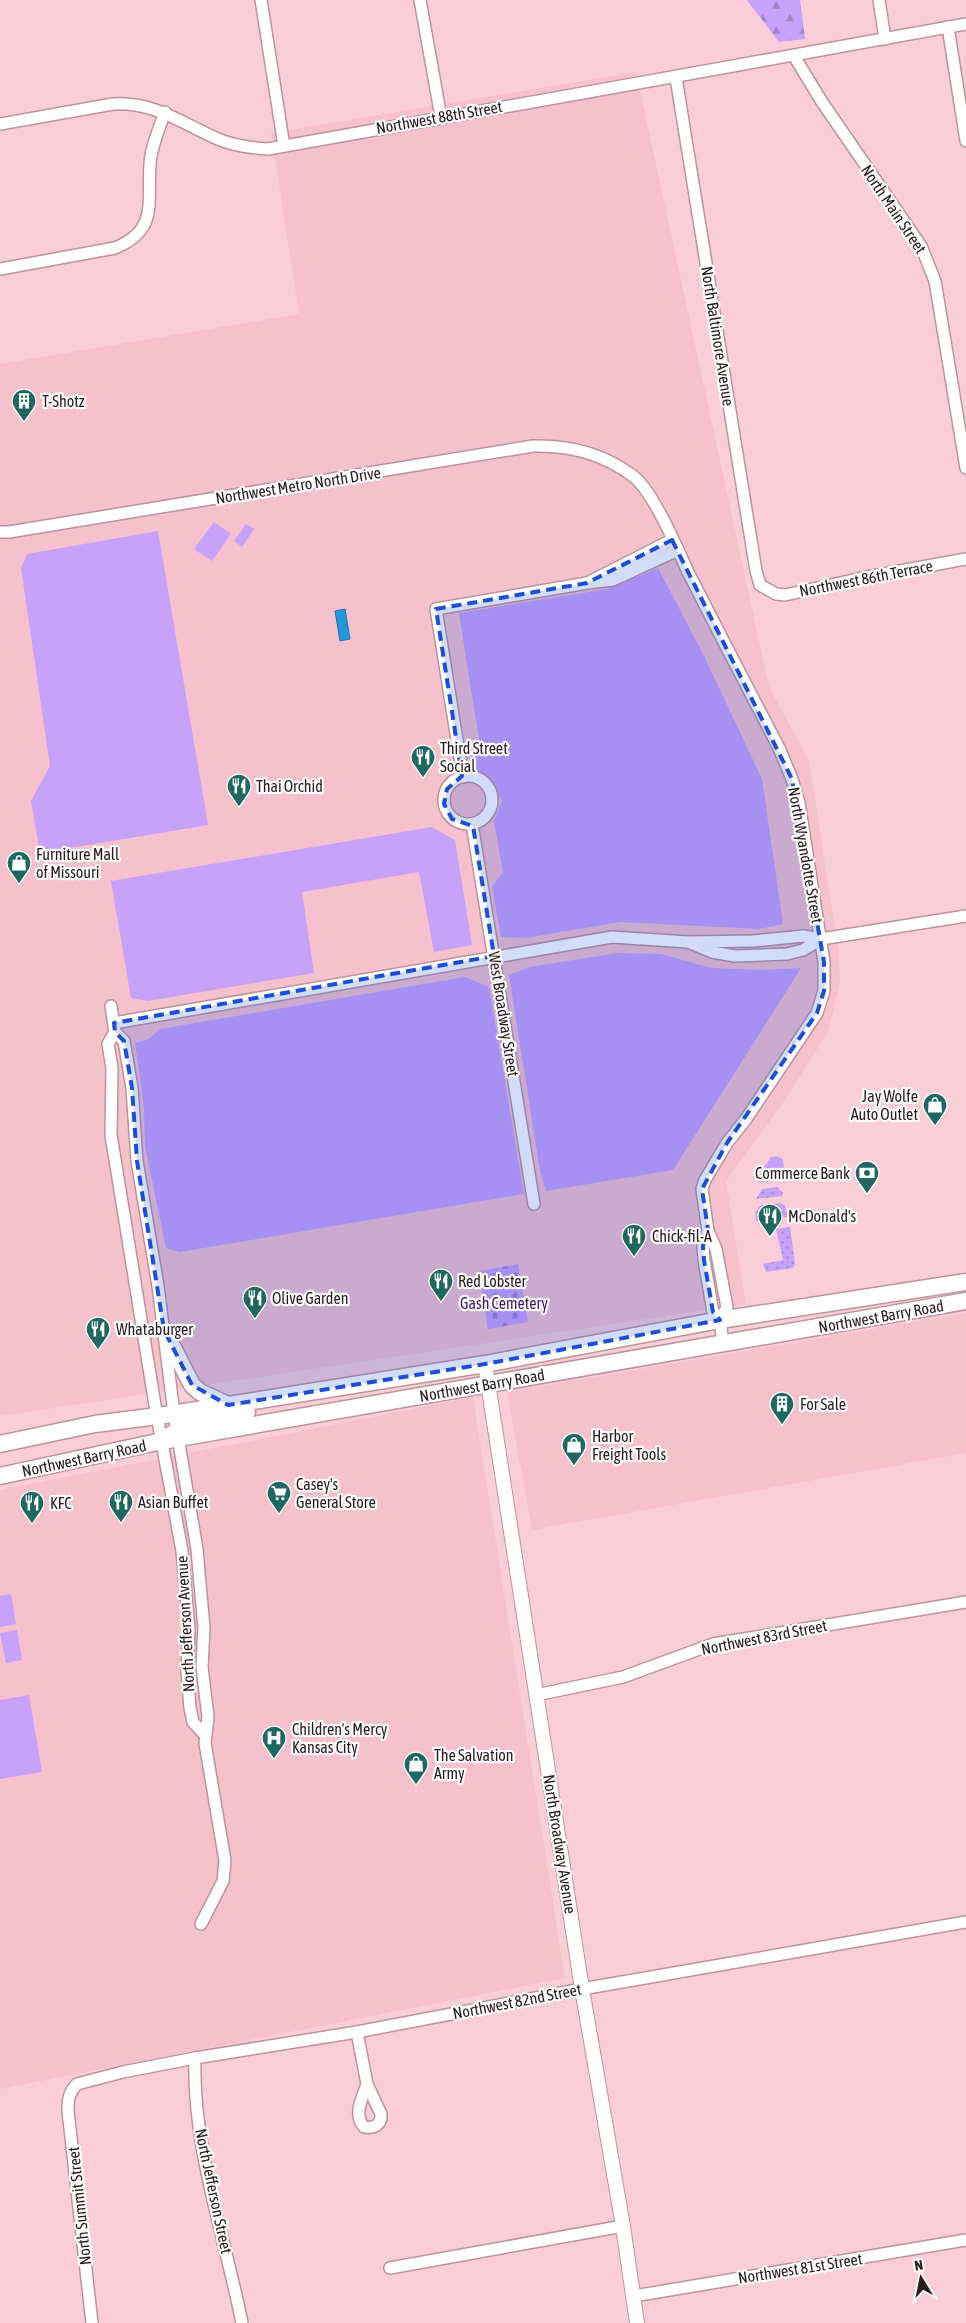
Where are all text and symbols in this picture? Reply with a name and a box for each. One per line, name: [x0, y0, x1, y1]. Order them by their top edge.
street label: Northwest 88th Street: [375, 97, 504, 137]
street label: North Main Street: [858, 161, 930, 257]
street label: North Baltimore Avenue: [698, 265, 738, 407]
building icon: T-Shotz: [11, 388, 37, 422]
place label: T-Shotz: [42, 392, 85, 410]
street label: Northwest Metro North Drive: [214, 463, 382, 507]
street label: Northwest 86th Terrace: [798, 556, 934, 600]
place label: Third Street Social: [440, 739, 508, 775]
restaurant icon: Third Street Social: [410, 744, 436, 778]
restaurant icon: Thai Orchid: [226, 773, 252, 807]
place label: Thai Orchid: [256, 777, 323, 795]
street label: North Wyandotte Street: [784, 785, 827, 925]
place label: Furniture Mall of Missouri: [36, 845, 120, 881]
shop icon: Furniture Mall of Missouri: [6, 850, 32, 884]
street label: West Broadway Street: [484, 950, 523, 1078]
place label: Jay Wolfe Auto Outlet: [851, 1087, 918, 1123]
shop icon: Jay Wolfe Auto Outlet: [922, 1092, 948, 1126]
bank icon: Commerce Bank: [854, 1160, 880, 1194]
place label: Commerce Bank: [755, 1164, 850, 1182]
restaurant icon: McDonald's: [757, 1203, 783, 1237]
place label: McDonald's: [788, 1207, 857, 1225]
restaurant icon: Chick-fil-A: [621, 1223, 647, 1257]
place label: Chick-fil-A: [652, 1227, 712, 1245]
restaurant icon: Red Lobster: [428, 1268, 454, 1302]
place label: Red Lobster: [458, 1272, 527, 1290]
restaurant icon: Olive Garden: [242, 1285, 268, 1319]
place label: Olive Garden: [272, 1289, 348, 1307]
park label: Gash Cemetery: [460, 1294, 548, 1313]
street label: Northwest Barry Road: [817, 1296, 945, 1337]
restaurant icon: Whataburger: [85, 1316, 111, 1350]
place label: Whataburger: [116, 1320, 193, 1339]
street label: Northwest Barry Road: [418, 1365, 546, 1406]
building icon: For Sale: [769, 1391, 795, 1425]
place label: For Sale: [800, 1395, 846, 1413]
place label: Harbor Freight Tools: [592, 1427, 667, 1464]
shop icon: Harbor Freight Tools: [561, 1432, 587, 1466]
street label: Northwest Barry Road: [20, 1436, 148, 1481]
place label: Casey's General Store: [296, 1475, 376, 1511]
supermarket icon: Casey's General Store: [266, 1480, 292, 1514]
restaurant icon: Asian Buffet: [108, 1489, 134, 1523]
restaurant icon: KFC: [19, 1490, 45, 1524]
place label: Asian Buffet: [138, 1493, 209, 1511]
place label: KFC: [50, 1494, 72, 1512]
street label: North Jefferson Avenue: [172, 1555, 198, 1693]
street label: Northwest 83rd Street: [700, 1616, 829, 1658]
place label: Children's Mercy Kansas City: [292, 1720, 388, 1757]
hospital icon: Children's Mercy Kansas City: [261, 1725, 287, 1759]
place label: The Salvation Army: [434, 1746, 514, 1783]
shop icon: The Salvation Army: [403, 1751, 429, 1785]
street label: North Broadway Avenue: [539, 1773, 580, 1915]
street label: Northwest 82nd Street: [451, 1980, 583, 2022]
street label: North Jefferson Street: [192, 2127, 236, 2256]
street label: North Summit Street: [64, 2145, 94, 2266]
street label: Northwest 81st Street: [737, 2249, 864, 2287]
north arrow: [896, 2253, 946, 2303]
text: N: [913, 2257, 924, 2274]

